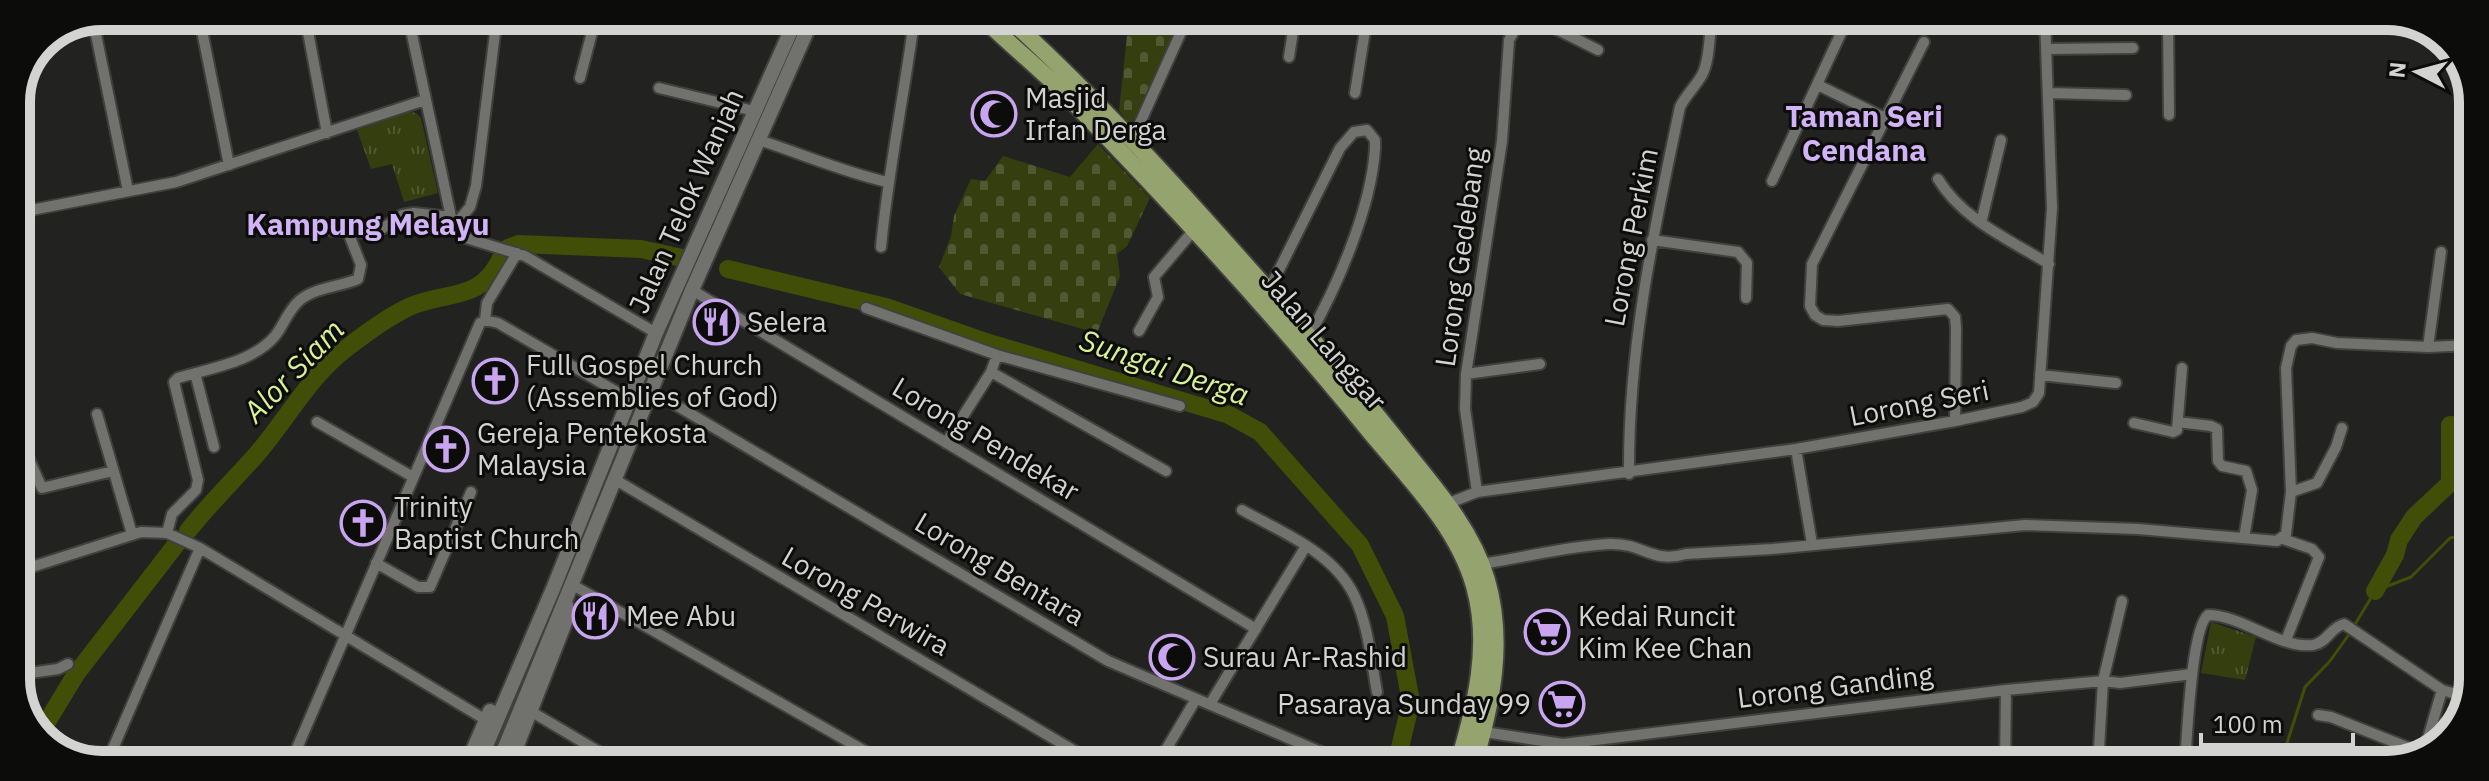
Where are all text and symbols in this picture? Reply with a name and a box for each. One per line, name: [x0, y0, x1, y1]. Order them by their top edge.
north arrow: [2377, 32, 2457, 112]
text: N: [2381, 60, 2412, 79]
place label: Masjid Irfan Derga: [1025, 79, 1167, 148]
street label: Jalan Telok Wanjah: [619, 83, 752, 319]
mosque icon: Masjid Irfan Derga: [970, 90, 1018, 138]
district label: Taman Seri Cendana: [1785, 96, 1943, 169]
street label: Lorong Gedebang: [1426, 145, 1493, 369]
street label: Lorong Perkim: [1595, 145, 1666, 329]
district label: Kampung Melayu: [246, 204, 490, 243]
street label: Jalan Langgar: [1253, 262, 1395, 417]
restaurant icon: Selera: [692, 298, 740, 346]
place label: Selera: [747, 303, 827, 340]
water label: Alor Siam: [233, 310, 352, 431]
water label: Sungai Derga: [1075, 319, 1254, 414]
place label: Full Gospel Church (Assemblies of God): [526, 346, 779, 415]
church icon: Full Gospel Church (Assemblies of God): [471, 357, 519, 405]
street label: Lorong Pendekar: [886, 368, 1087, 509]
street label: Lorong Seri: [1846, 371, 1992, 434]
place label: Gereja Pentekosta Malaysia: [477, 414, 707, 483]
church icon: Gereja Pentekosta Malaysia: [422, 425, 470, 473]
place label: Trinity Baptist Church: [394, 488, 579, 557]
church icon: Trinity Baptist Church: [339, 499, 387, 547]
street label: Lorong Bentara: [908, 503, 1092, 634]
street label: Lorong Perwira: [775, 537, 957, 664]
restaurant icon: Mee Abu: [571, 592, 619, 640]
place label: Mee Abu: [626, 597, 736, 634]
place label: Kedai Runcit Kim Kee Chan: [1578, 597, 1752, 666]
supermarket icon: Kedai Runcit Kim Kee Chan: [1523, 608, 1571, 656]
mosque icon: Surau Ar-Rashid: [1148, 633, 1196, 681]
place label: Surau Ar-Rashid: [1203, 638, 1407, 675]
street label: Lorong Ganding: [1735, 655, 1935, 716]
supermarket icon: Pasaraya Sunday 99: [1538, 680, 1586, 728]
place label: Pasaraya Sunday 99: [1277, 685, 1531, 722]
scale bar: [2201, 697, 2353, 747]
text: 100 m: [2213, 708, 2283, 740]

